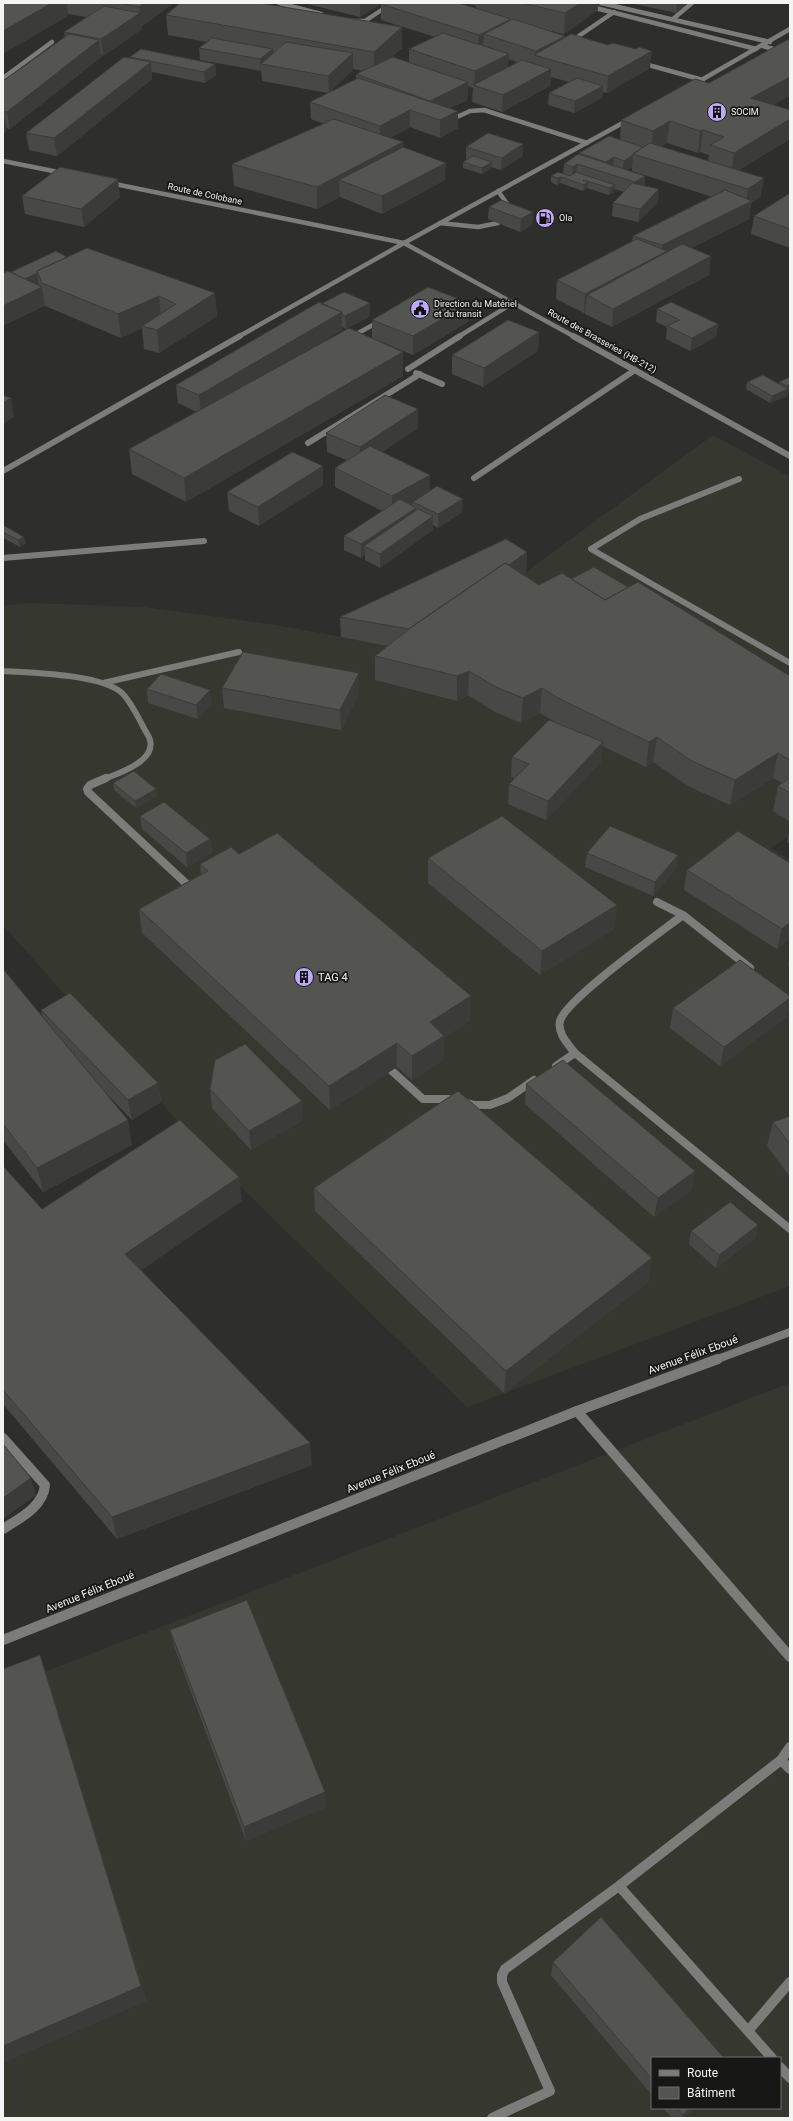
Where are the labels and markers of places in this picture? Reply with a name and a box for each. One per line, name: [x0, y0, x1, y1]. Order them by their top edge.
building icon: SOCIM: [706, 101, 728, 123]
place label: SOCIM: [731, 107, 759, 117]
fuel station icon: Ola: [534, 207, 556, 229]
place label: Ola: [559, 213, 572, 223]
public building icon: Direction du Matériel et du transit: [409, 298, 431, 320]
place label: Direction du Matériel et du transit: [434, 299, 517, 319]
building icon: TAG 4: [293, 966, 315, 988]
place label: TAG 4: [318, 971, 348, 984]

